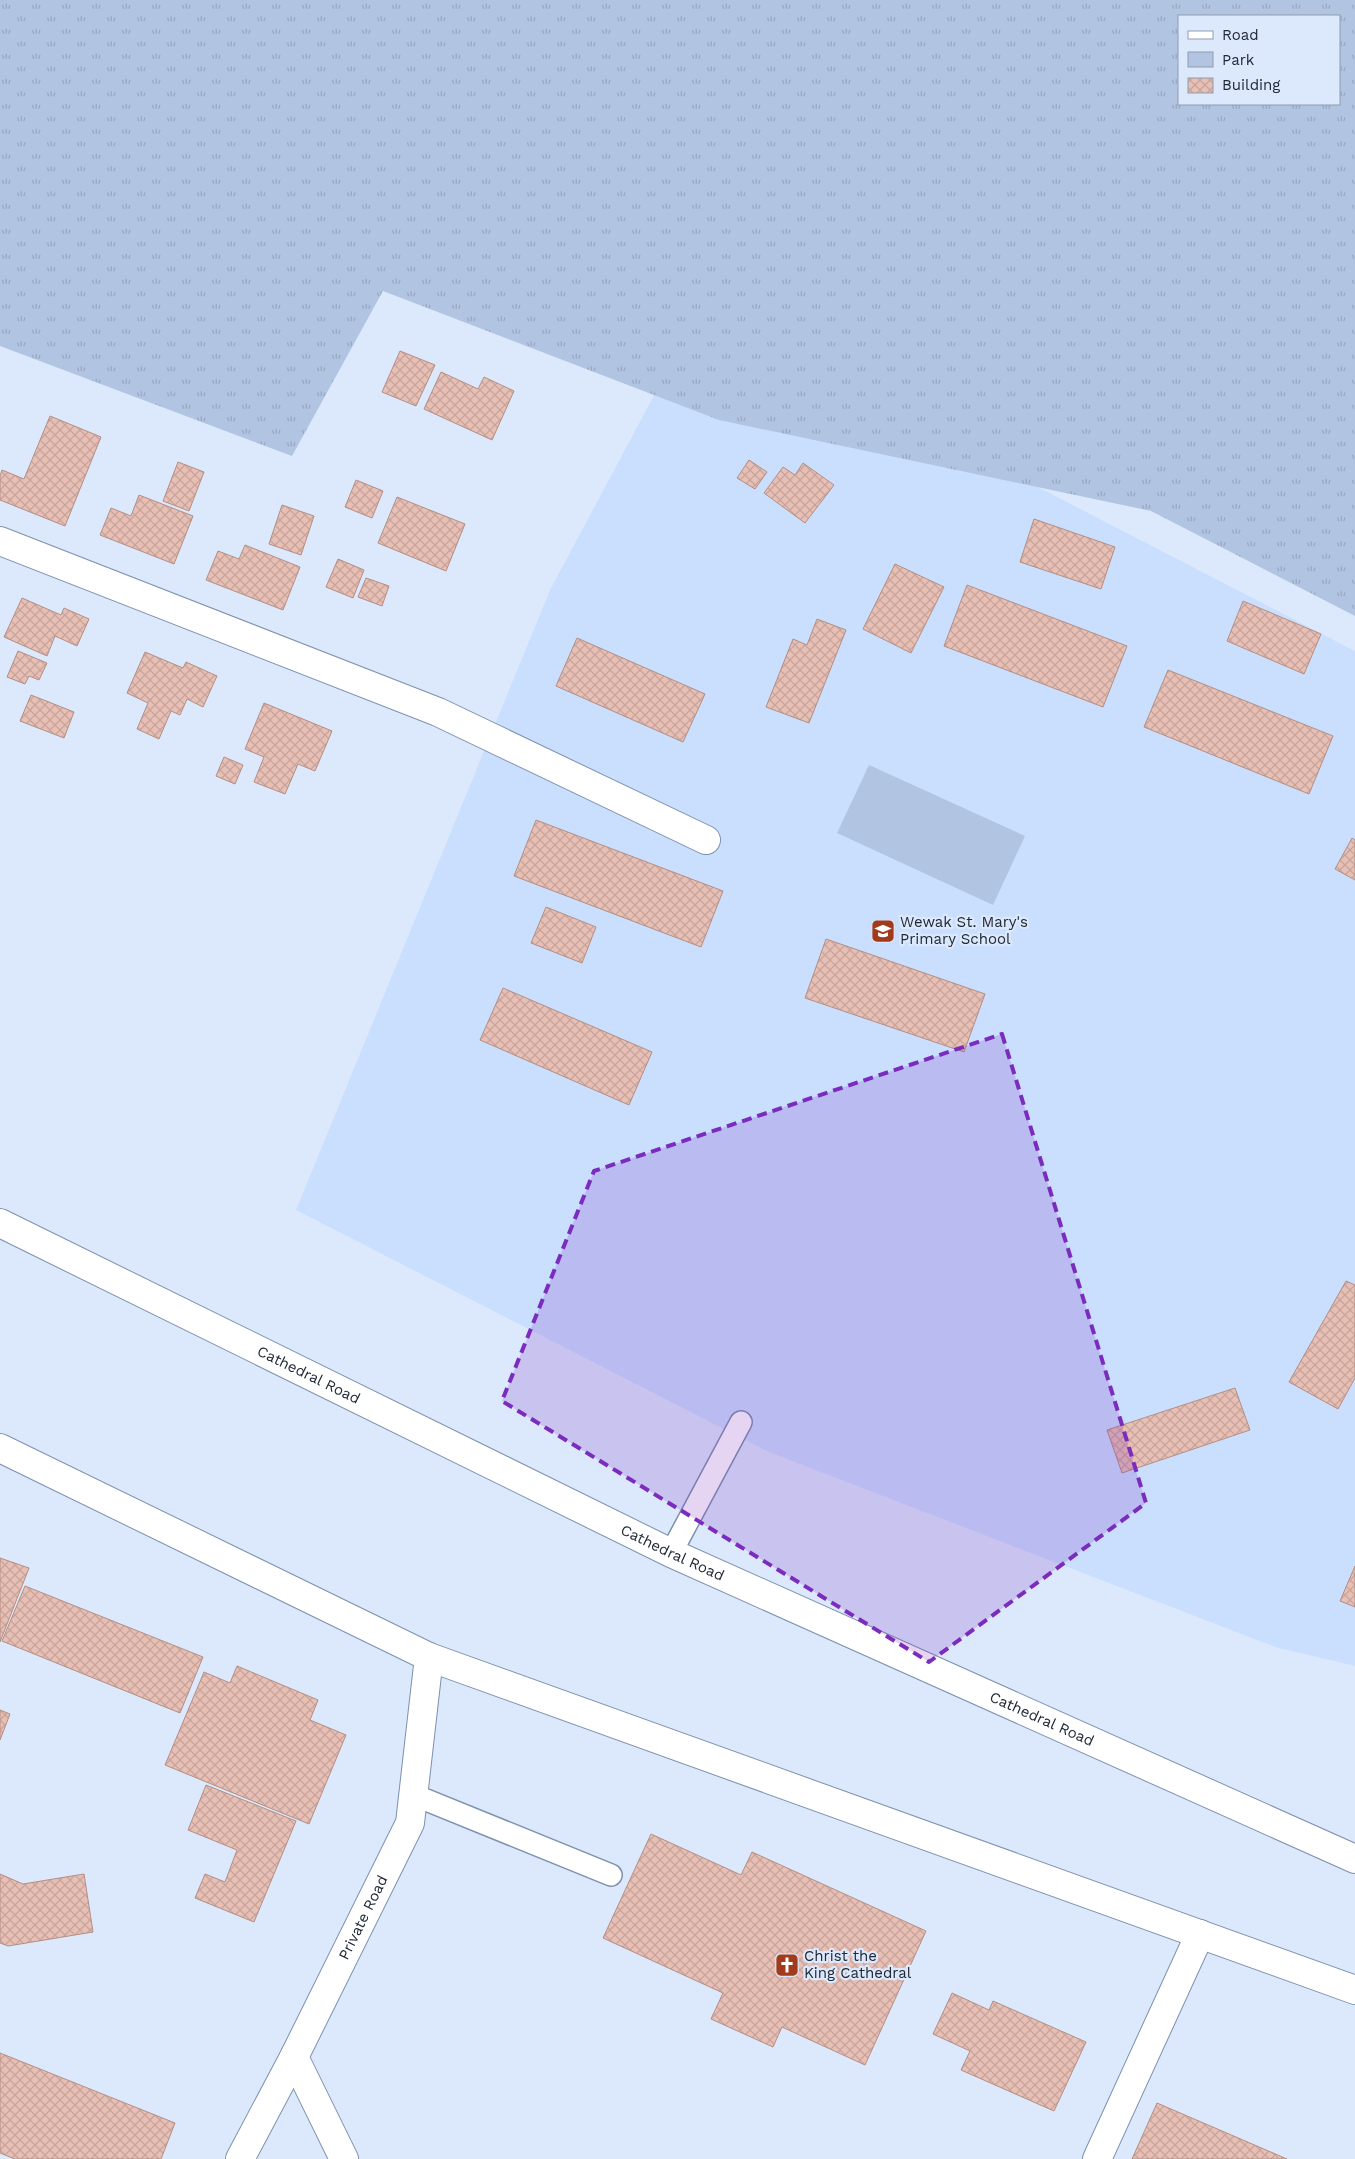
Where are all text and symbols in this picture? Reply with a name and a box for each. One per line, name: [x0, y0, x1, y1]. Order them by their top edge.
legend: [1178, 15, 1340, 105]
text: Road: [1222, 26, 1259, 44]
text: Park: [1222, 51, 1255, 69]
text: Building: [1222, 76, 1280, 94]
place label: Wewak St. Mary's Primary School: [900, 913, 1028, 948]
school or university icon: Wewak St. Mary's Primary School: [870, 918, 896, 944]
street label: Cathedral Road: [254, 1342, 363, 1408]
street label: Cathedral Road: [618, 1521, 727, 1585]
street label: Cathedral Road: [987, 1688, 1097, 1750]
street label: Private Road: [335, 1872, 392, 1963]
place label: Christ the King Cathedral: [804, 1947, 912, 1982]
church icon: Christ the King Cathedral: [774, 1952, 800, 1978]

